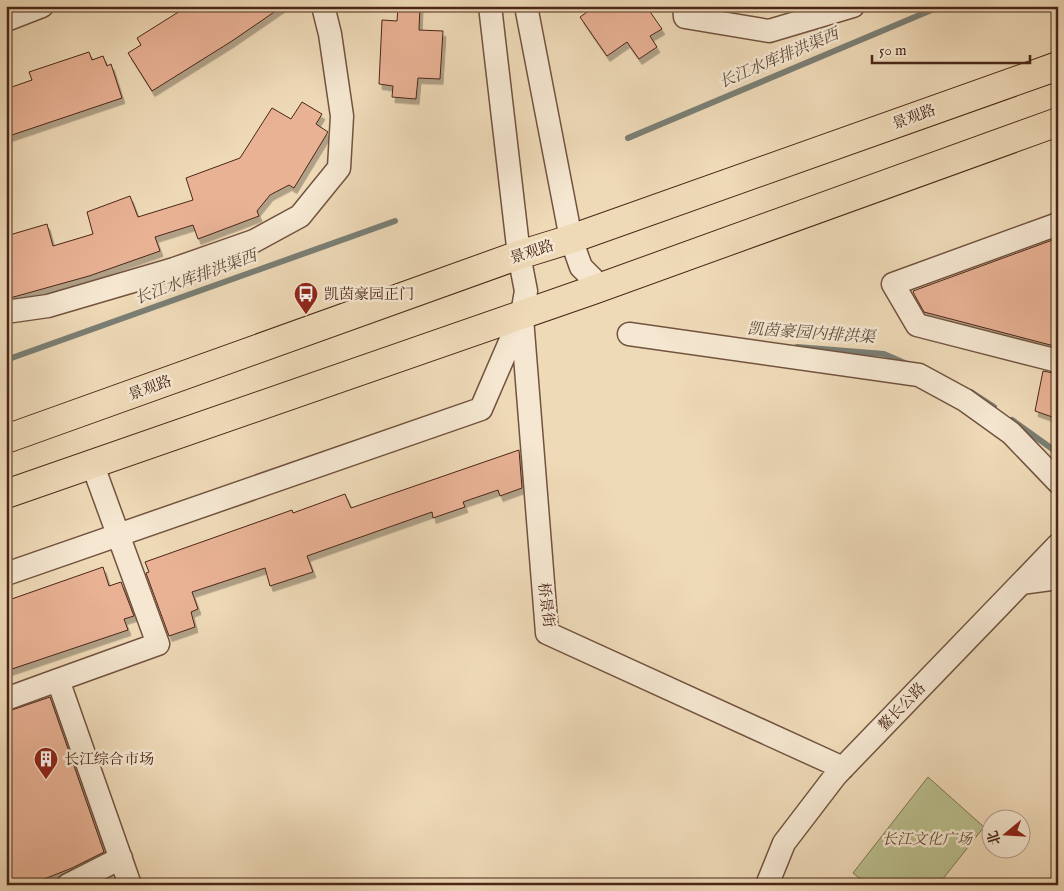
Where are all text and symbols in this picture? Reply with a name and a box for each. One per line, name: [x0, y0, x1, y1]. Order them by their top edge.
water label: 长江水库排洪渠西: [716, 24, 845, 93]
scale bar: [872, 32, 1029, 64]
text: 50 m: [879, 41, 907, 60]
street label: 景观路: [890, 100, 938, 134]
street label: 景观路: [508, 236, 556, 268]
water label: 长江水库排洪渠西: [132, 246, 262, 309]
bus stop icon: 凯茵豪园正门: [293, 281, 319, 315]
place label: 凯茵豪园正门: [324, 285, 414, 304]
water label: 凯茵豪园内排洪渠: [746, 320, 878, 349]
street label: 景观路: [126, 371, 174, 405]
street label: 桥景街: [534, 582, 558, 628]
street label: 鳌长公路: [874, 679, 930, 735]
building icon: 长江综合市场: [33, 746, 59, 780]
place label: 长江综合市场: [64, 750, 154, 769]
north arrow: [982, 808, 1032, 858]
text: 北: [984, 828, 1005, 847]
park label: 长江文化广场: [882, 830, 974, 849]

